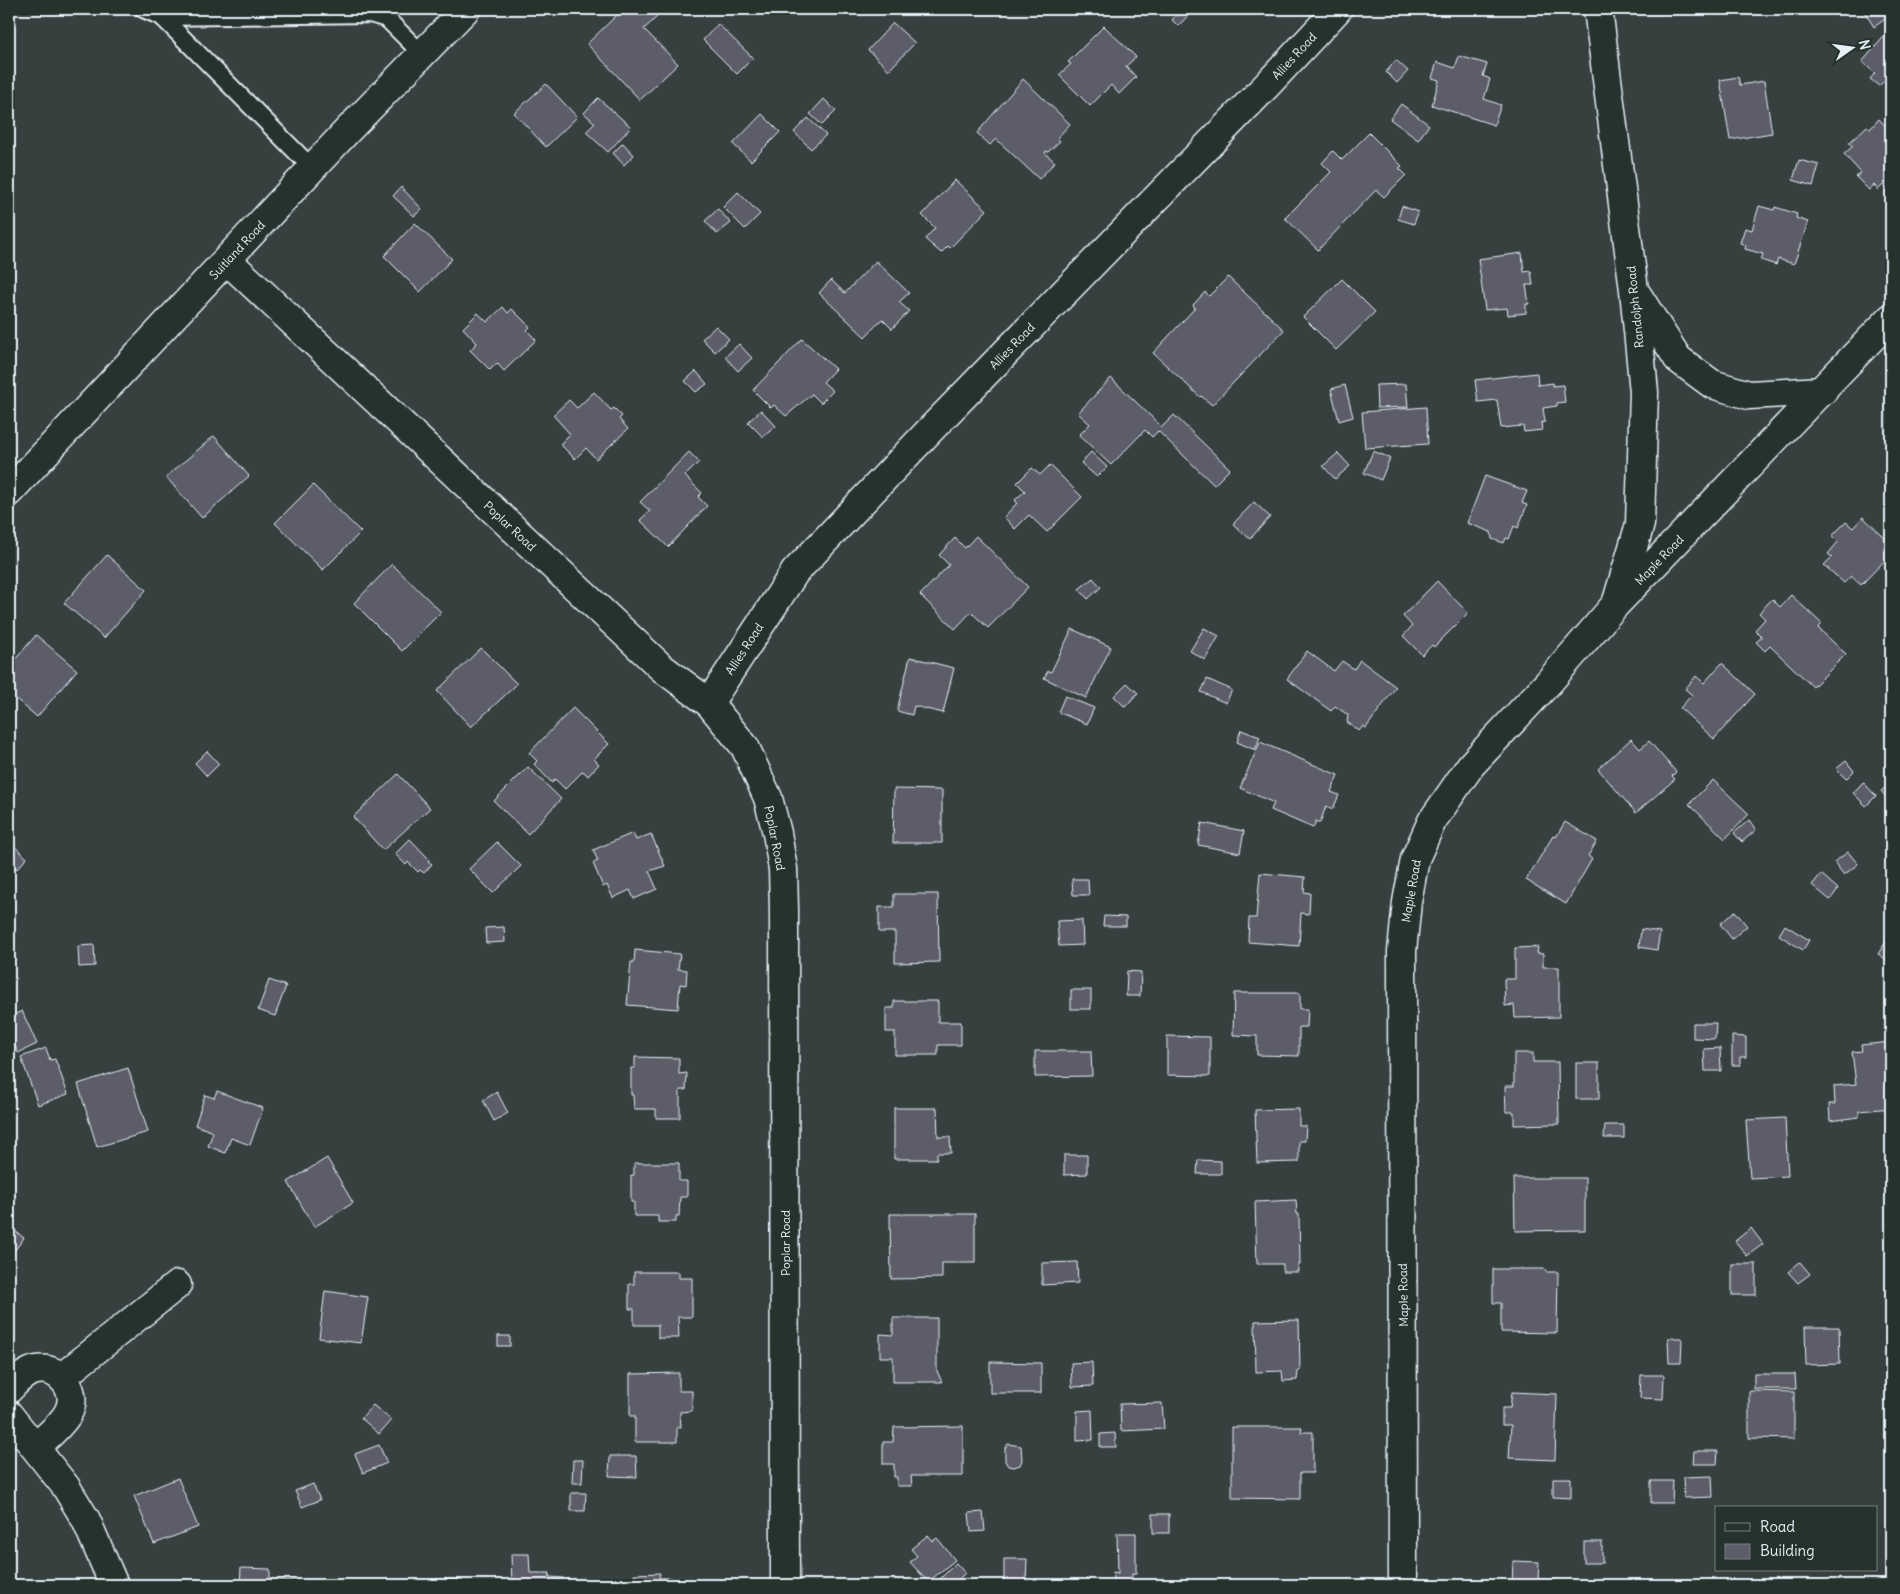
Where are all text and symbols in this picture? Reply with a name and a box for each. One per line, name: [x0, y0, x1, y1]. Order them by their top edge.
north arrow: [1828, 22, 1878, 72]
street label: Allies Road: [1268, 29, 1320, 83]
text: N: [1855, 38, 1875, 52]
street label: Suitland Road: [206, 217, 268, 283]
street label: Randolph Road: [1623, 265, 1647, 349]
street label: Allies Road: [986, 320, 1038, 372]
street label: Poplar Road: [481, 498, 539, 554]
street label: Maple Road: [1632, 532, 1686, 588]
street label: Allies Road: [722, 620, 766, 678]
street label: Poplar Road: [761, 804, 789, 872]
street label: Maple Road: [1398, 858, 1424, 924]
street label: Poplar Road: [778, 1210, 793, 1276]
street label: Maple Road: [1395, 1263, 1411, 1327]
legend: [1715, 1506, 1878, 1572]
text: Road: [1760, 1517, 1795, 1536]
text: Building: [1760, 1541, 1815, 1560]

